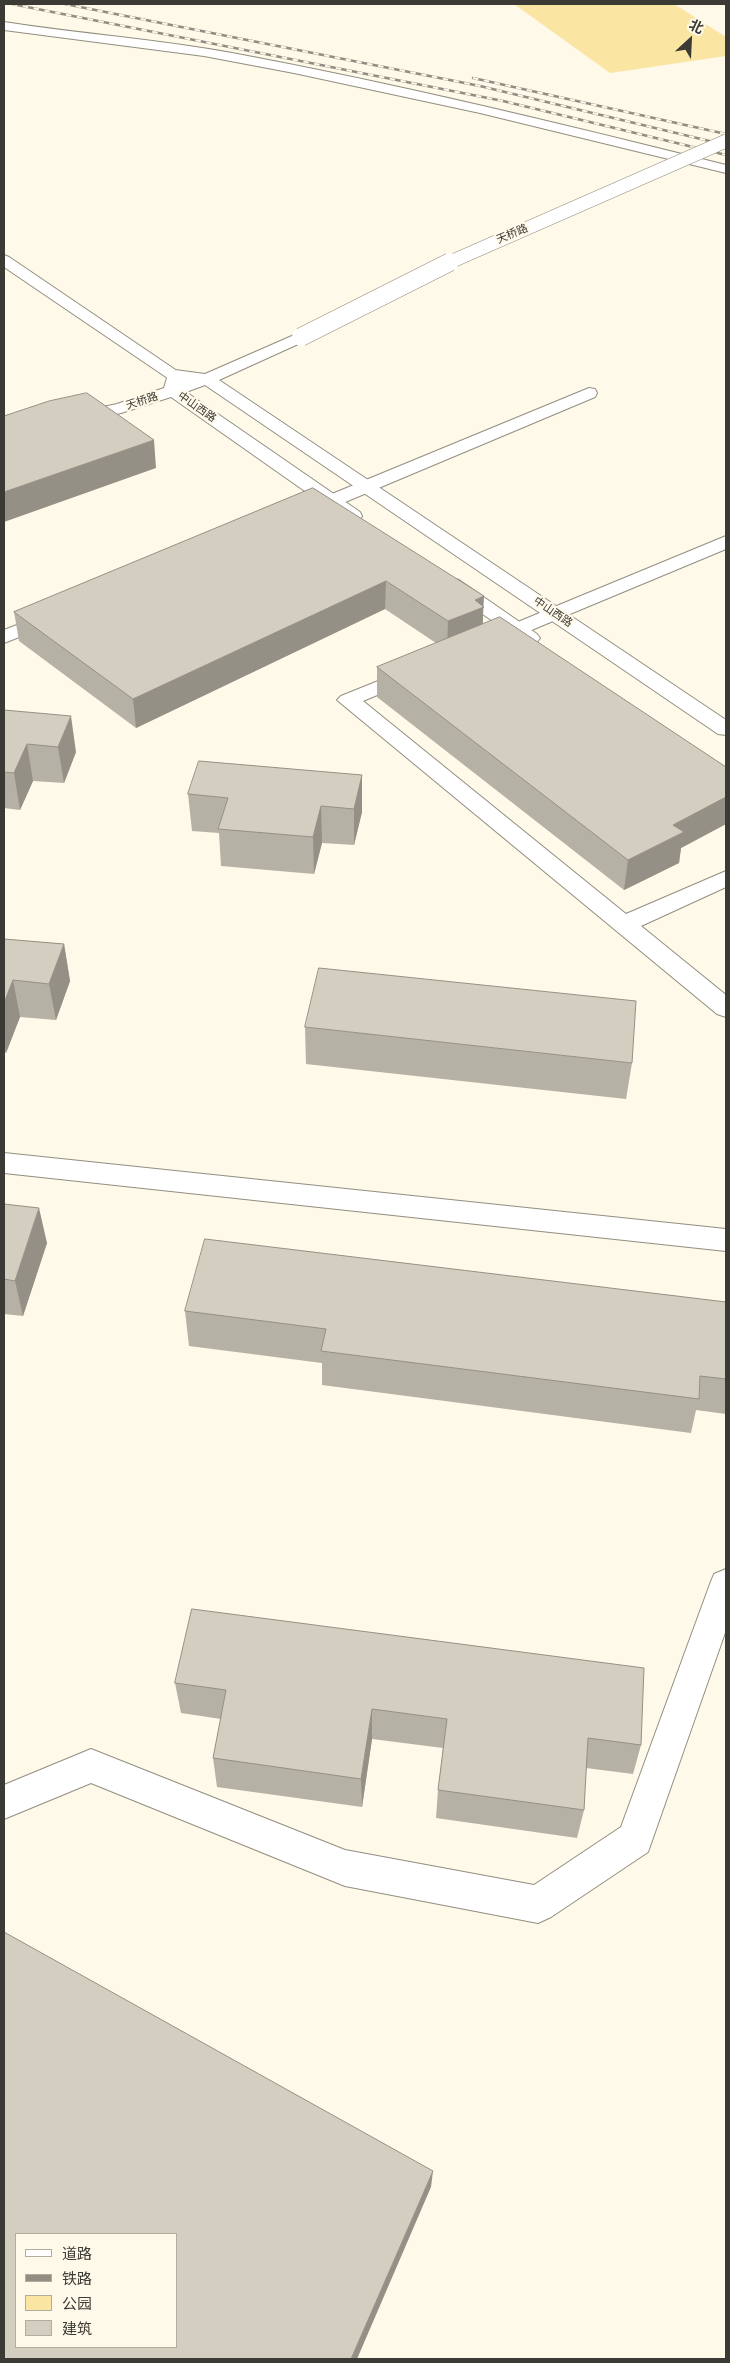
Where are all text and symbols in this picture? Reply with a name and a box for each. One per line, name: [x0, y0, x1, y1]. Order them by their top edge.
text: 北: [686, 14, 707, 38]
north arrow: [665, 15, 715, 65]
street label: 天桥路: [494, 221, 530, 247]
street label: 中山西路: [175, 389, 219, 425]
street label: 天桥路: [124, 390, 160, 412]
street label: 中山西路: [531, 594, 575, 630]
legend: [15, 2233, 178, 2348]
text: 道路: [62, 2243, 92, 2263]
text: 铁路: [62, 2268, 92, 2288]
text: 公园: [62, 2293, 92, 2313]
text: 建筑: [62, 2318, 92, 2338]

